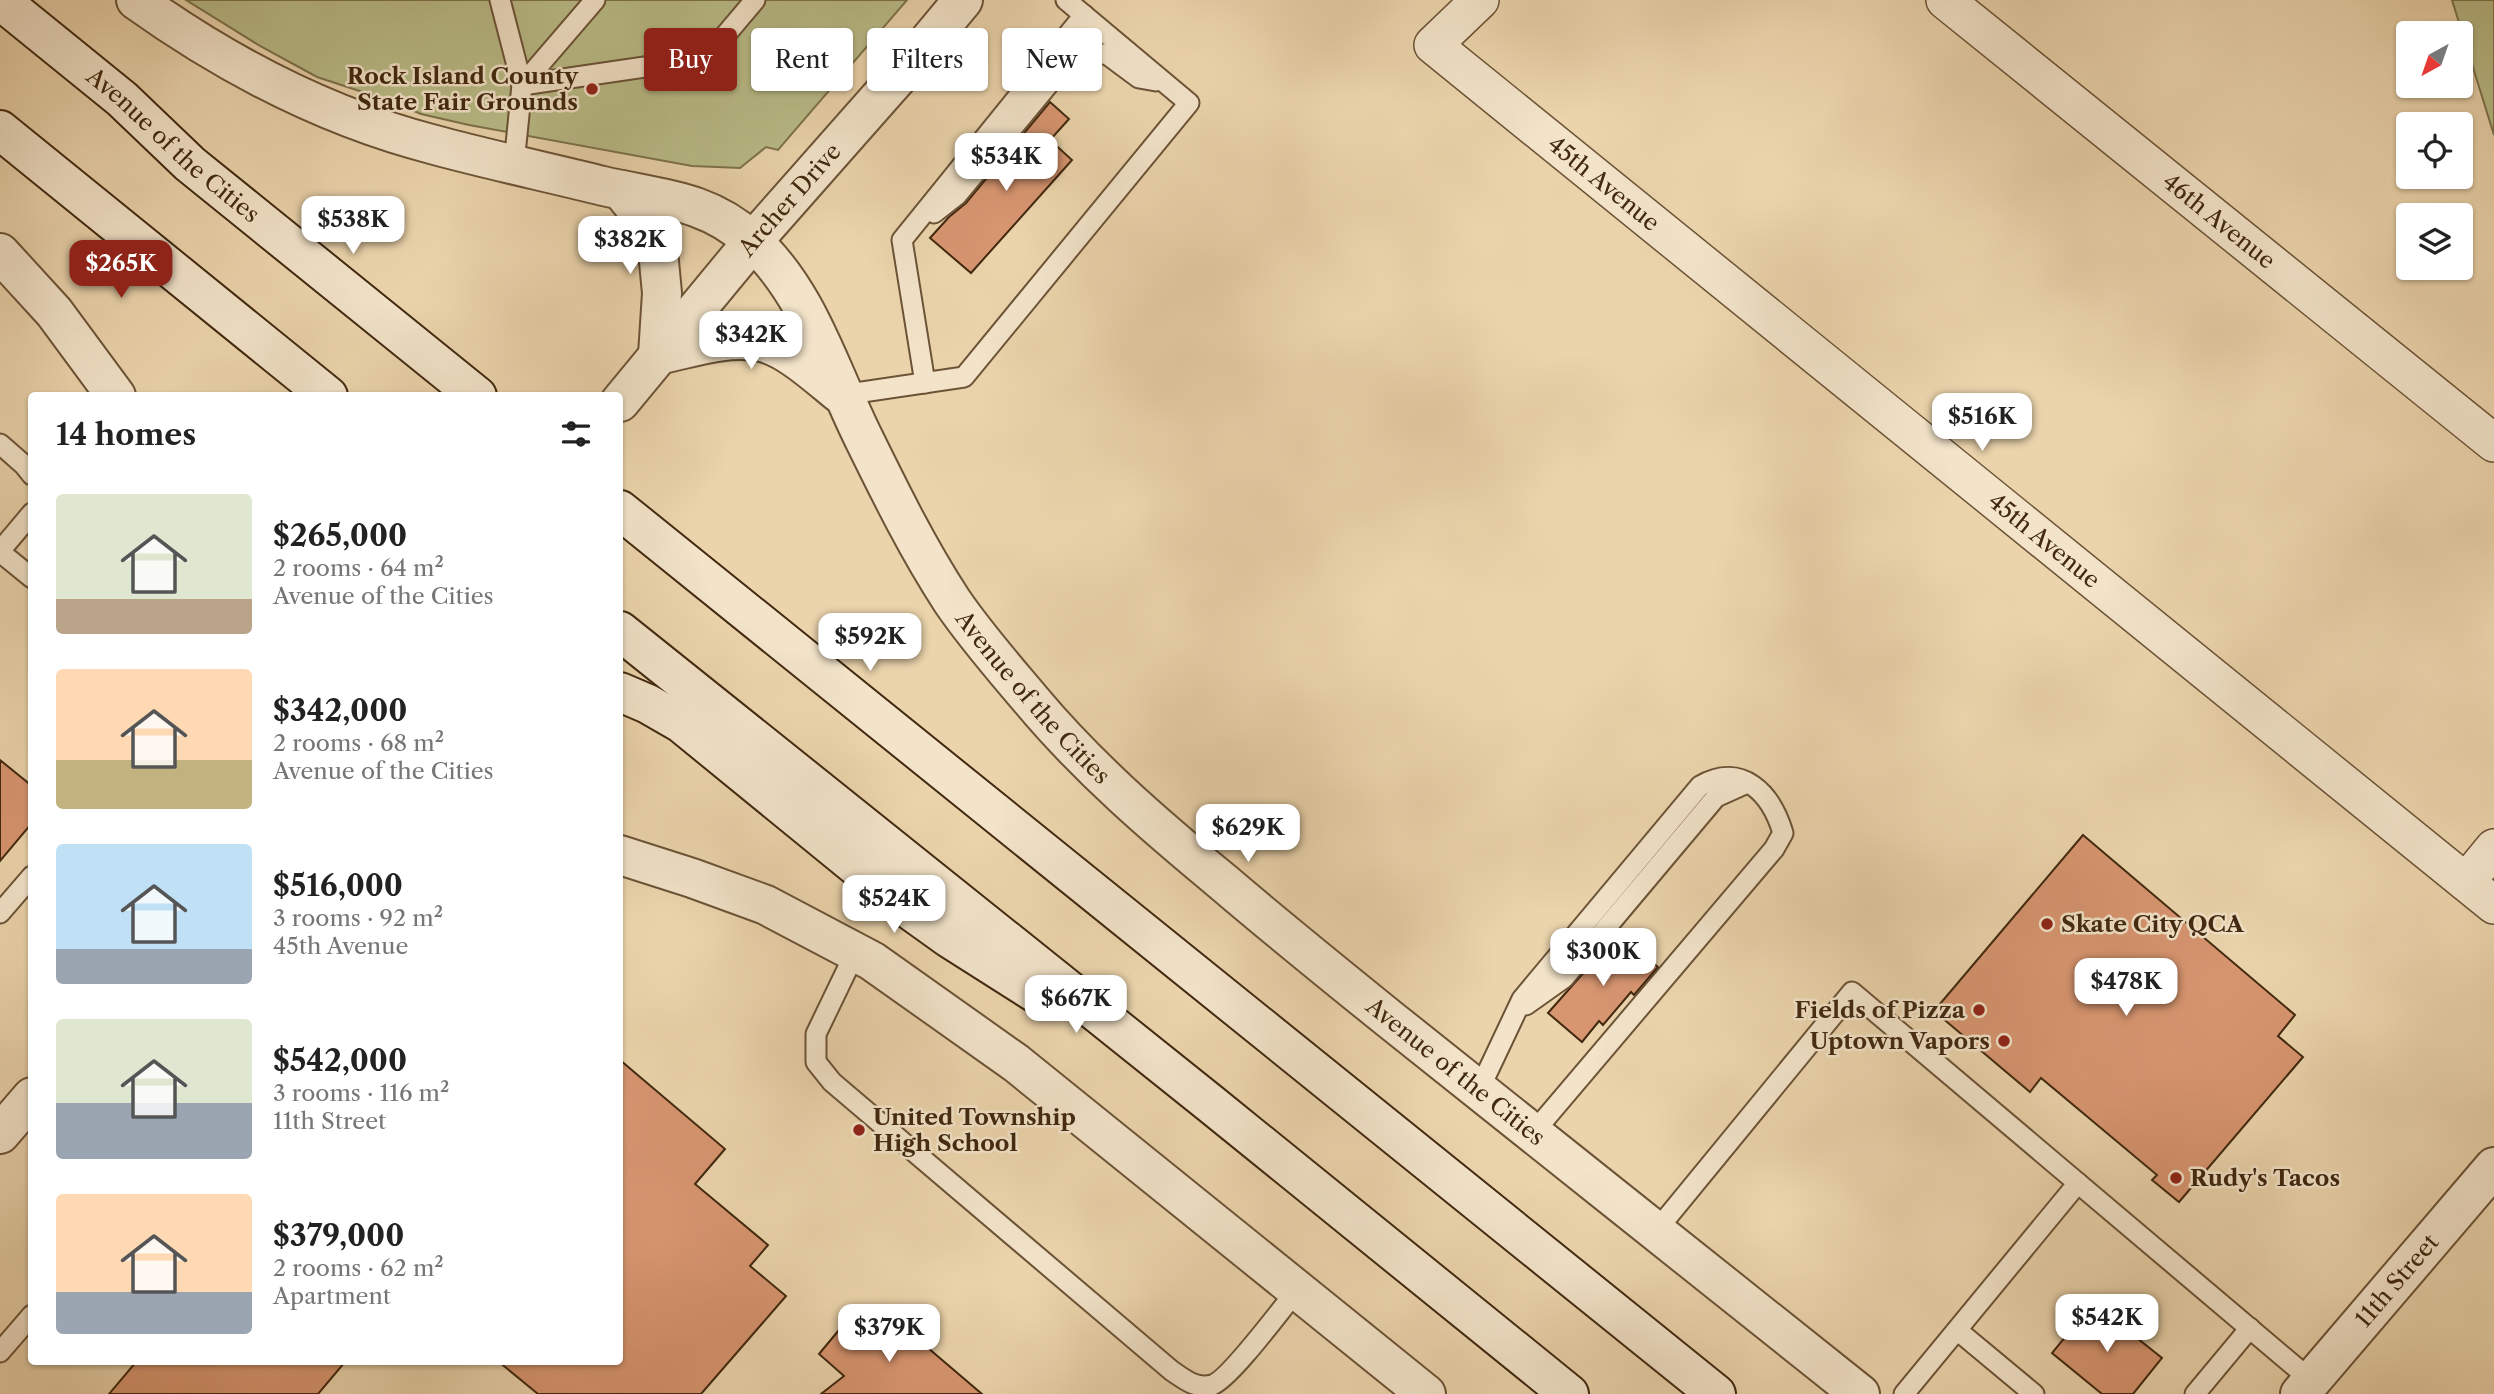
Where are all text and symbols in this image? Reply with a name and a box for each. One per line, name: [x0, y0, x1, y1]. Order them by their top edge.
north arrow: [2396, 21, 2473, 98]
map controls: [2396, 21, 2473, 280]
chip: Buy: [644, 28, 737, 91]
chip: Rent: [751, 28, 853, 91]
chip: Filters: [867, 28, 988, 91]
chip: New: [1002, 28, 1102, 91]
street label: Avenue of the Cities: [80, 61, 265, 228]
place label: Rock Island County State Fair Grounds: [347, 62, 579, 116]
marker: Rock Island County State Fair Grounds: [584, 81, 600, 97]
button: locate: [2396, 112, 2473, 189]
street label: 45th Avenue: [1542, 130, 1665, 237]
pin: $534K: [957, 134, 1055, 193]
street label: Archer Drive: [732, 138, 847, 263]
text: $534K: [971, 142, 1041, 170]
street label: 46th Avenue: [2157, 167, 2281, 275]
pin: $538K: [304, 196, 402, 256]
button: layers: [2396, 203, 2473, 280]
text: $538K: [317, 205, 389, 233]
pin: $382K: [581, 216, 679, 276]
text: $382K: [594, 225, 666, 253]
pin: $265K: [72, 240, 170, 300]
text: $265K: [85, 249, 157, 277]
pin: $342K: [702, 312, 800, 371]
text: $342K: [715, 320, 787, 348]
pin: $516K: [1933, 393, 2031, 453]
text: $516K: [1948, 402, 2016, 430]
icon: filters: [557, 415, 595, 453]
text: 14 homes: [56, 416, 196, 453]
street label: 45th Avenue: [1983, 487, 2106, 594]
text: $265,000: [273, 517, 407, 554]
icon: home: [112, 522, 196, 606]
text: 2 rooms · 64 m²: [273, 554, 444, 582]
text: Avenue of the Cities: [273, 582, 494, 610]
street label: Avenue of the Cities: [949, 605, 1116, 790]
pin: $592K: [821, 614, 919, 673]
text: $592K: [834, 622, 906, 650]
text: $342,000: [273, 692, 407, 729]
icon: home: [112, 697, 196, 781]
text: 2 rooms · 68 m²: [273, 729, 444, 757]
text: Avenue of the Cities: [273, 757, 494, 785]
pin: $629K: [1199, 804, 1297, 864]
text: $629K: [1212, 813, 1284, 841]
text: $516,000: [273, 867, 403, 904]
icon: home: [112, 872, 196, 956]
pin: $524K: [845, 876, 943, 935]
text: $524K: [858, 884, 930, 912]
text: 3 rooms · 92 m²: [273, 904, 443, 932]
place label: Skate City QCA: [2061, 910, 2245, 938]
marker: Skate City QCA: [2039, 916, 2055, 932]
pin: $300K: [1554, 928, 1652, 988]
text: 45th Avenue: [273, 932, 408, 960]
text: $300K: [1566, 937, 1640, 965]
pin: $478K: [2077, 958, 2175, 1018]
text: $478K: [2090, 967, 2162, 995]
pin: $667K: [1027, 976, 1125, 1035]
text: $667K: [1041, 984, 1111, 1012]
street label: Avenue of the Cities: [1360, 991, 1551, 1151]
place label: Fields of Pizza: [1794, 996, 1966, 1024]
marker: Fields of Pizza: [1971, 1002, 1987, 1018]
place label: Uptown Vapors: [1810, 1027, 1990, 1055]
marker: Uptown Vapors: [1996, 1033, 2012, 1049]
text: $542,000: [273, 1042, 407, 1079]
icon: home: [112, 1047, 196, 1131]
text: 3 rooms · 116 m²: [273, 1079, 449, 1107]
place label: United Township High School: [873, 1103, 1076, 1157]
text: 11th Street: [273, 1107, 386, 1135]
marker: United Township High School: [851, 1122, 867, 1138]
place label: Rudy's Tacos: [2190, 1164, 2340, 1192]
marker: Rudy's Tacos: [2168, 1170, 2184, 1186]
text: $379,000: [273, 1217, 404, 1254]
icon: home: [112, 1222, 196, 1306]
street label: 11th Street: [2349, 1229, 2444, 1333]
text: 2 rooms · 62 m²: [273, 1254, 444, 1282]
text: Apartment: [273, 1282, 391, 1310]
pin: $542K: [2058, 1294, 2156, 1354]
text: $542K: [2071, 1303, 2143, 1331]
pin: $379K: [840, 1304, 938, 1364]
text: $379K: [854, 1313, 924, 1341]

